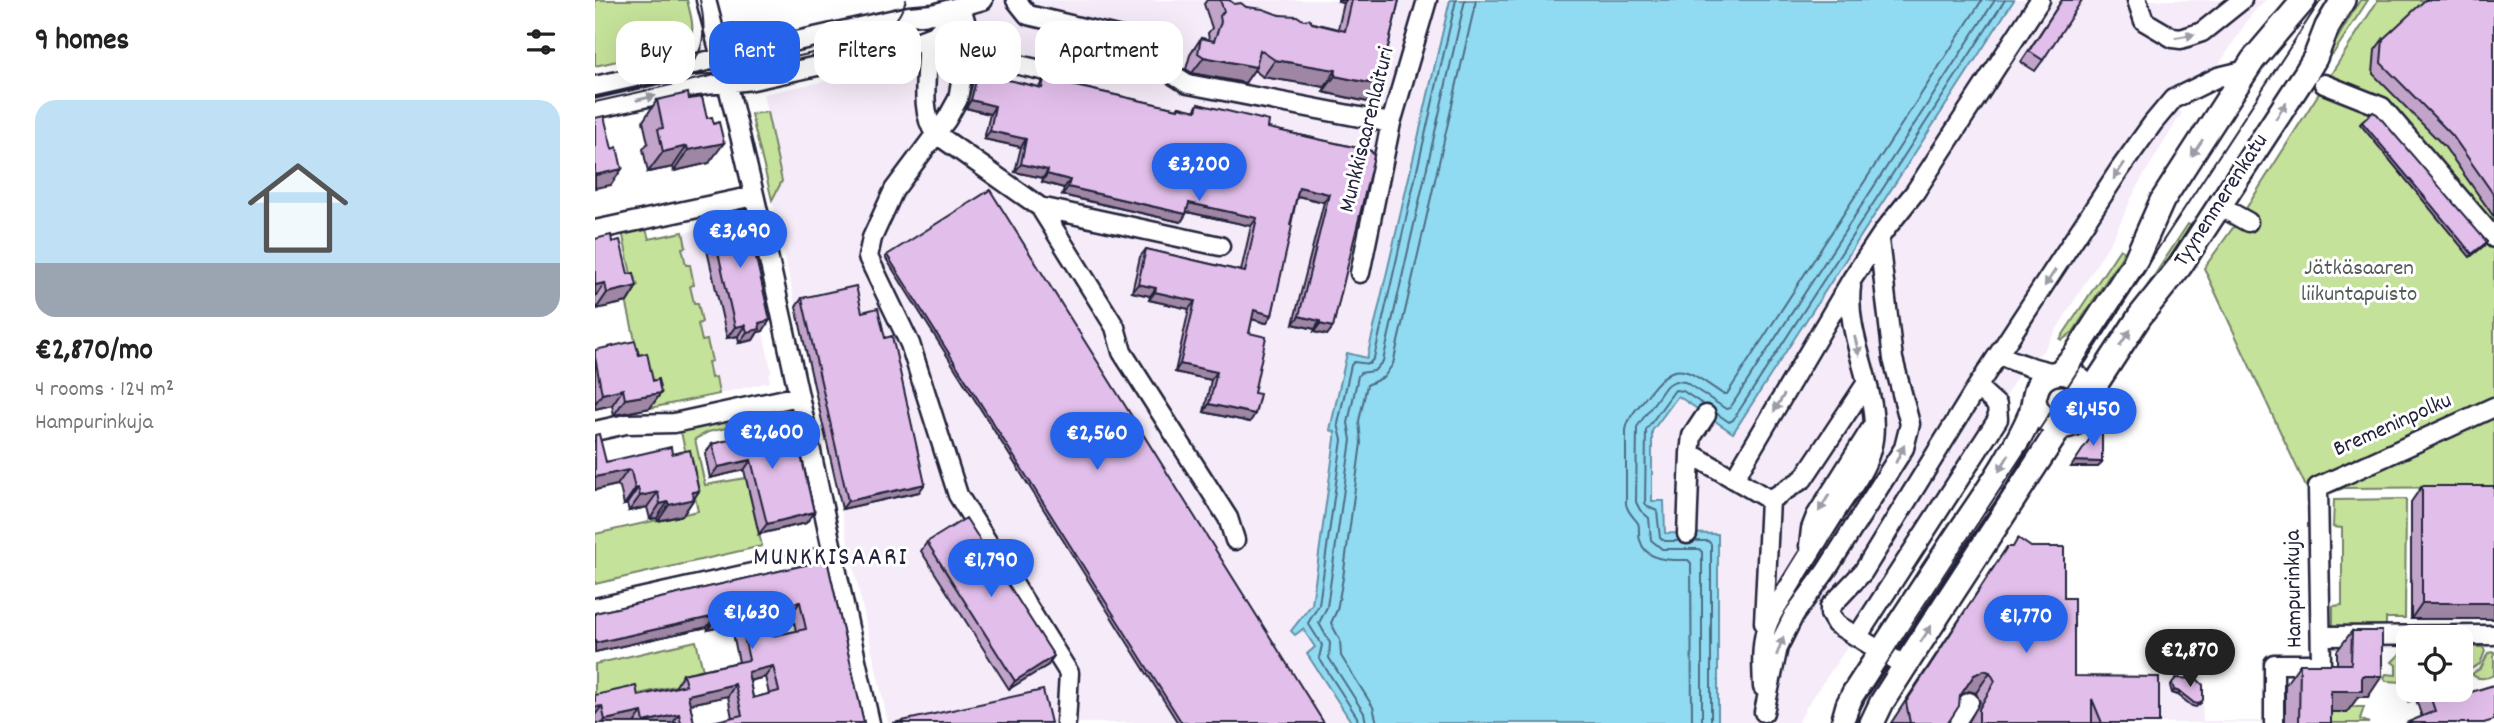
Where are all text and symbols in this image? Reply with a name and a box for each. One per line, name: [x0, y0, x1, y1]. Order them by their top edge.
text: 9 homes: [35, 21, 129, 64]
chip: Buy: [616, 21, 695, 84]
chip: Rent: [709, 21, 800, 84]
chip: Filters: [814, 21, 921, 84]
chip: New: [935, 21, 1021, 84]
chip: Apartment: [1035, 21, 1183, 84]
icon: filters: [522, 23, 560, 61]
one-way arrow: [2174, 30, 2196, 41]
street label: Munkkisaarenlaituri: [1332, 44, 1404, 216]
one-way arrow: [635, 92, 657, 103]
one-way arrow: [2275, 101, 2288, 120]
street label: Tyynenmerenkatu: [2166, 128, 2278, 274]
one-way arrow: [2190, 139, 2204, 157]
pin: €3,200: [1142, 144, 1256, 203]
icon: home: [235, 145, 361, 271]
text: €3,200: [1168, 149, 1230, 182]
one-way arrow: [2112, 162, 2126, 180]
pin: €3,690: [683, 210, 797, 270]
text: €3,690: [709, 216, 771, 249]
park label: Jätkäsaaren liikuntapuisto: [2301, 253, 2417, 312]
one-way arrow: [2044, 268, 2057, 287]
one-way arrow: [2118, 329, 2132, 347]
text: €2,870/mo: [35, 331, 153, 374]
one-way arrow: [1852, 336, 1863, 358]
text: 4 rooms · 124 m²: [35, 374, 174, 407]
street label: Bremeninpolku: [2328, 385, 2458, 467]
pin: €1,450: [2036, 388, 2150, 448]
one-way arrow: [1773, 393, 1785, 412]
text: €1,450: [2066, 394, 2120, 427]
text: Hampurinkuja: [35, 407, 153, 440]
pin: €2,600: [715, 412, 829, 471]
pin: €2,560: [1040, 412, 1154, 472]
text: €2,600: [740, 417, 804, 450]
text: €2,560: [1066, 418, 1128, 451]
one-way arrow: [1894, 444, 1906, 464]
one-way arrow: [1998, 454, 2010, 473]
one-way arrow: [1818, 493, 1831, 512]
street label: Hampurinkuja: [2277, 528, 2313, 648]
district label: MUNKKISAARI: [753, 540, 909, 577]
pin: €1,790: [934, 540, 1048, 599]
text: €1,790: [964, 545, 1018, 578]
pin: €1,630: [695, 592, 809, 651]
pin: €1,770: [1969, 596, 2083, 655]
text: €1,630: [724, 597, 780, 630]
text: €1,770: [2000, 601, 2052, 634]
one-way arrow: [1919, 624, 1932, 644]
map controls: [2396, 625, 2473, 702]
button: locate: [2396, 625, 2473, 702]
pin: €2,870: [2133, 630, 2247, 689]
text: €2,870: [2161, 635, 2219, 668]
one-way arrow: [1775, 636, 1786, 657]

